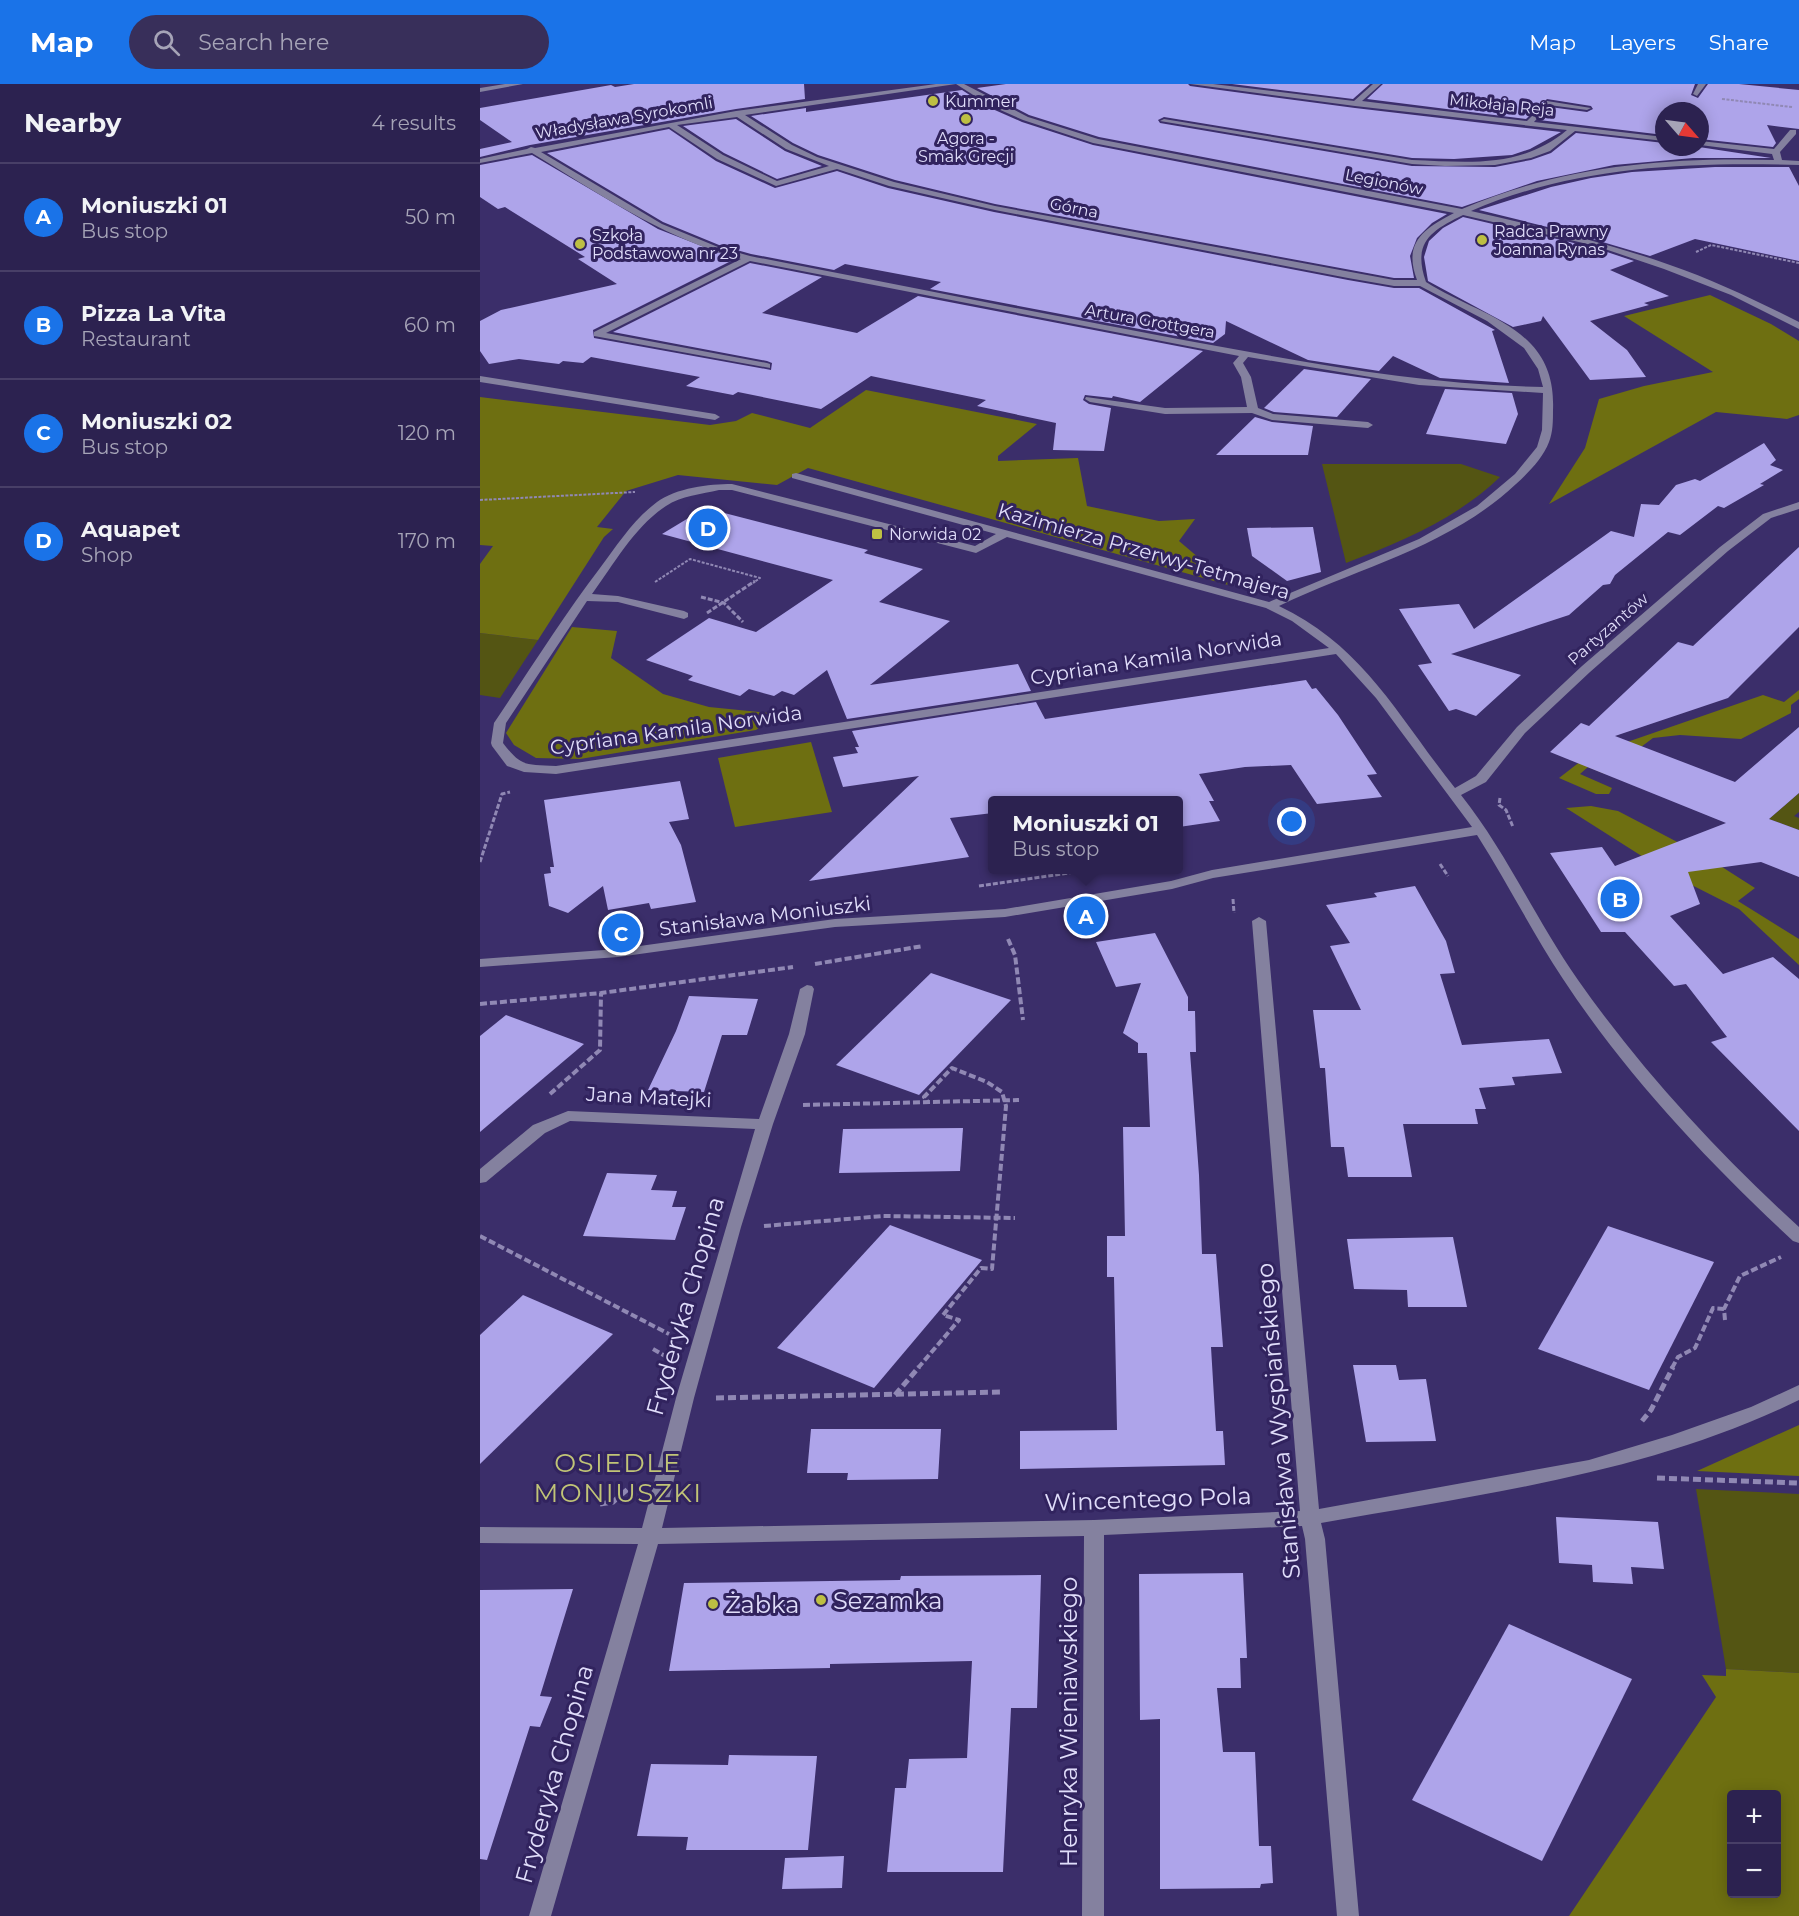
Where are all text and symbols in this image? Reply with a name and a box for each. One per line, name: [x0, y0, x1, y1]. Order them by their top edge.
search box: [129, 15, 549, 69]
text: Map: [30, 25, 93, 59]
icon: search: [150, 26, 183, 59]
text: Search here: [198, 29, 329, 56]
text: Map: [1529, 30, 1576, 55]
text: Layers: [1609, 30, 1676, 55]
text: Share: [1709, 30, 1769, 55]
street label: Mikołaja Reja: [1448, 90, 1556, 120]
place label: Kummer: [945, 92, 1017, 111]
street label: Władysława Syrokomli: [534, 93, 714, 143]
marker: Kummer: [926, 94, 940, 108]
north arrow: [1655, 102, 1709, 156]
text: Nearby: [24, 107, 121, 139]
text: 4 results: [371, 111, 456, 135]
marker: Agora - Smak Grecji: [959, 112, 973, 126]
place label: Agora - Smak Grecji: [918, 129, 1014, 166]
street label: Legionów: [1343, 165, 1425, 199]
text: Moniuszki 01: [81, 192, 228, 219]
street label: Górna: [1048, 194, 1100, 222]
text: A: [36, 205, 51, 229]
text: 50 m: [405, 205, 456, 229]
text: Bus stop: [81, 219, 168, 243]
place label: Radca Prawny Joanna Rynas: [1493, 222, 1608, 259]
place label: Szkoła Podstawowa nr 23: [592, 226, 738, 263]
marker: Radca Prawny Joanna Rynas: [1475, 233, 1489, 247]
marker: Szkoła Podstawowa nr 23: [573, 237, 587, 251]
text: Pizza La Vita: [81, 300, 226, 327]
street label: Artura Grottgera: [1084, 300, 1216, 342]
text: B: [36, 313, 51, 337]
text: 60 m: [404, 313, 456, 337]
text: Restaurant: [81, 327, 191, 351]
text: Moniuszki 02: [81, 408, 232, 435]
text: C: [36, 421, 51, 445]
text: 120 m: [398, 421, 456, 445]
text: Bus stop: [81, 435, 168, 459]
street label: Kazimierza Przerwy-Tetmajera: [995, 498, 1293, 604]
pin: D: [688, 506, 728, 550]
text: Aquapet: [81, 516, 180, 543]
place label: Norwida 02: [889, 525, 981, 544]
marker: Norwida 02: [870, 527, 884, 541]
text: D: [35, 529, 52, 553]
text: 170 m: [398, 529, 456, 553]
text: Shop: [81, 543, 133, 567]
street label: Partyzantów: [1564, 589, 1652, 669]
street label: Cypriana Kamila Norwida: [1028, 626, 1284, 690]
street label: Cypriana Kamila Norwida: [548, 700, 804, 760]
popup: [988, 796, 1183, 874]
your location: [1277, 807, 1306, 836]
text: Moniuszki 01: [1012, 810, 1159, 837]
text: Bus stop: [1012, 837, 1099, 861]
pin: B: [1600, 876, 1640, 922]
street label: Stanisława Moniuszki: [658, 891, 872, 941]
pin: A: [1066, 894, 1106, 938]
pin: C: [602, 910, 640, 956]
street label: Jana Matejki: [585, 1082, 712, 1112]
street label: Fryderyka Chopina: [640, 1193, 730, 1419]
street label: Stanisława Wyspiańskiego: [1250, 1262, 1306, 1580]
district label: OSIEDLE MONIUSZKI: [534, 1447, 702, 1509]
street label: Wincentego Pola: [1044, 1481, 1252, 1517]
street label: Henryka Wieniawskiego: [1054, 1577, 1083, 1867]
place label: Sezamka: [833, 1586, 942, 1615]
place label: Żabka: [725, 1590, 799, 1619]
marker: Sezamka: [814, 1593, 828, 1607]
marker: Żabka: [706, 1597, 720, 1611]
street label: Fryderyka Chopina: [509, 1661, 599, 1887]
map controls: [1727, 1790, 1781, 1898]
button: +: [1727, 1790, 1781, 1844]
button: −: [1727, 1844, 1781, 1898]

